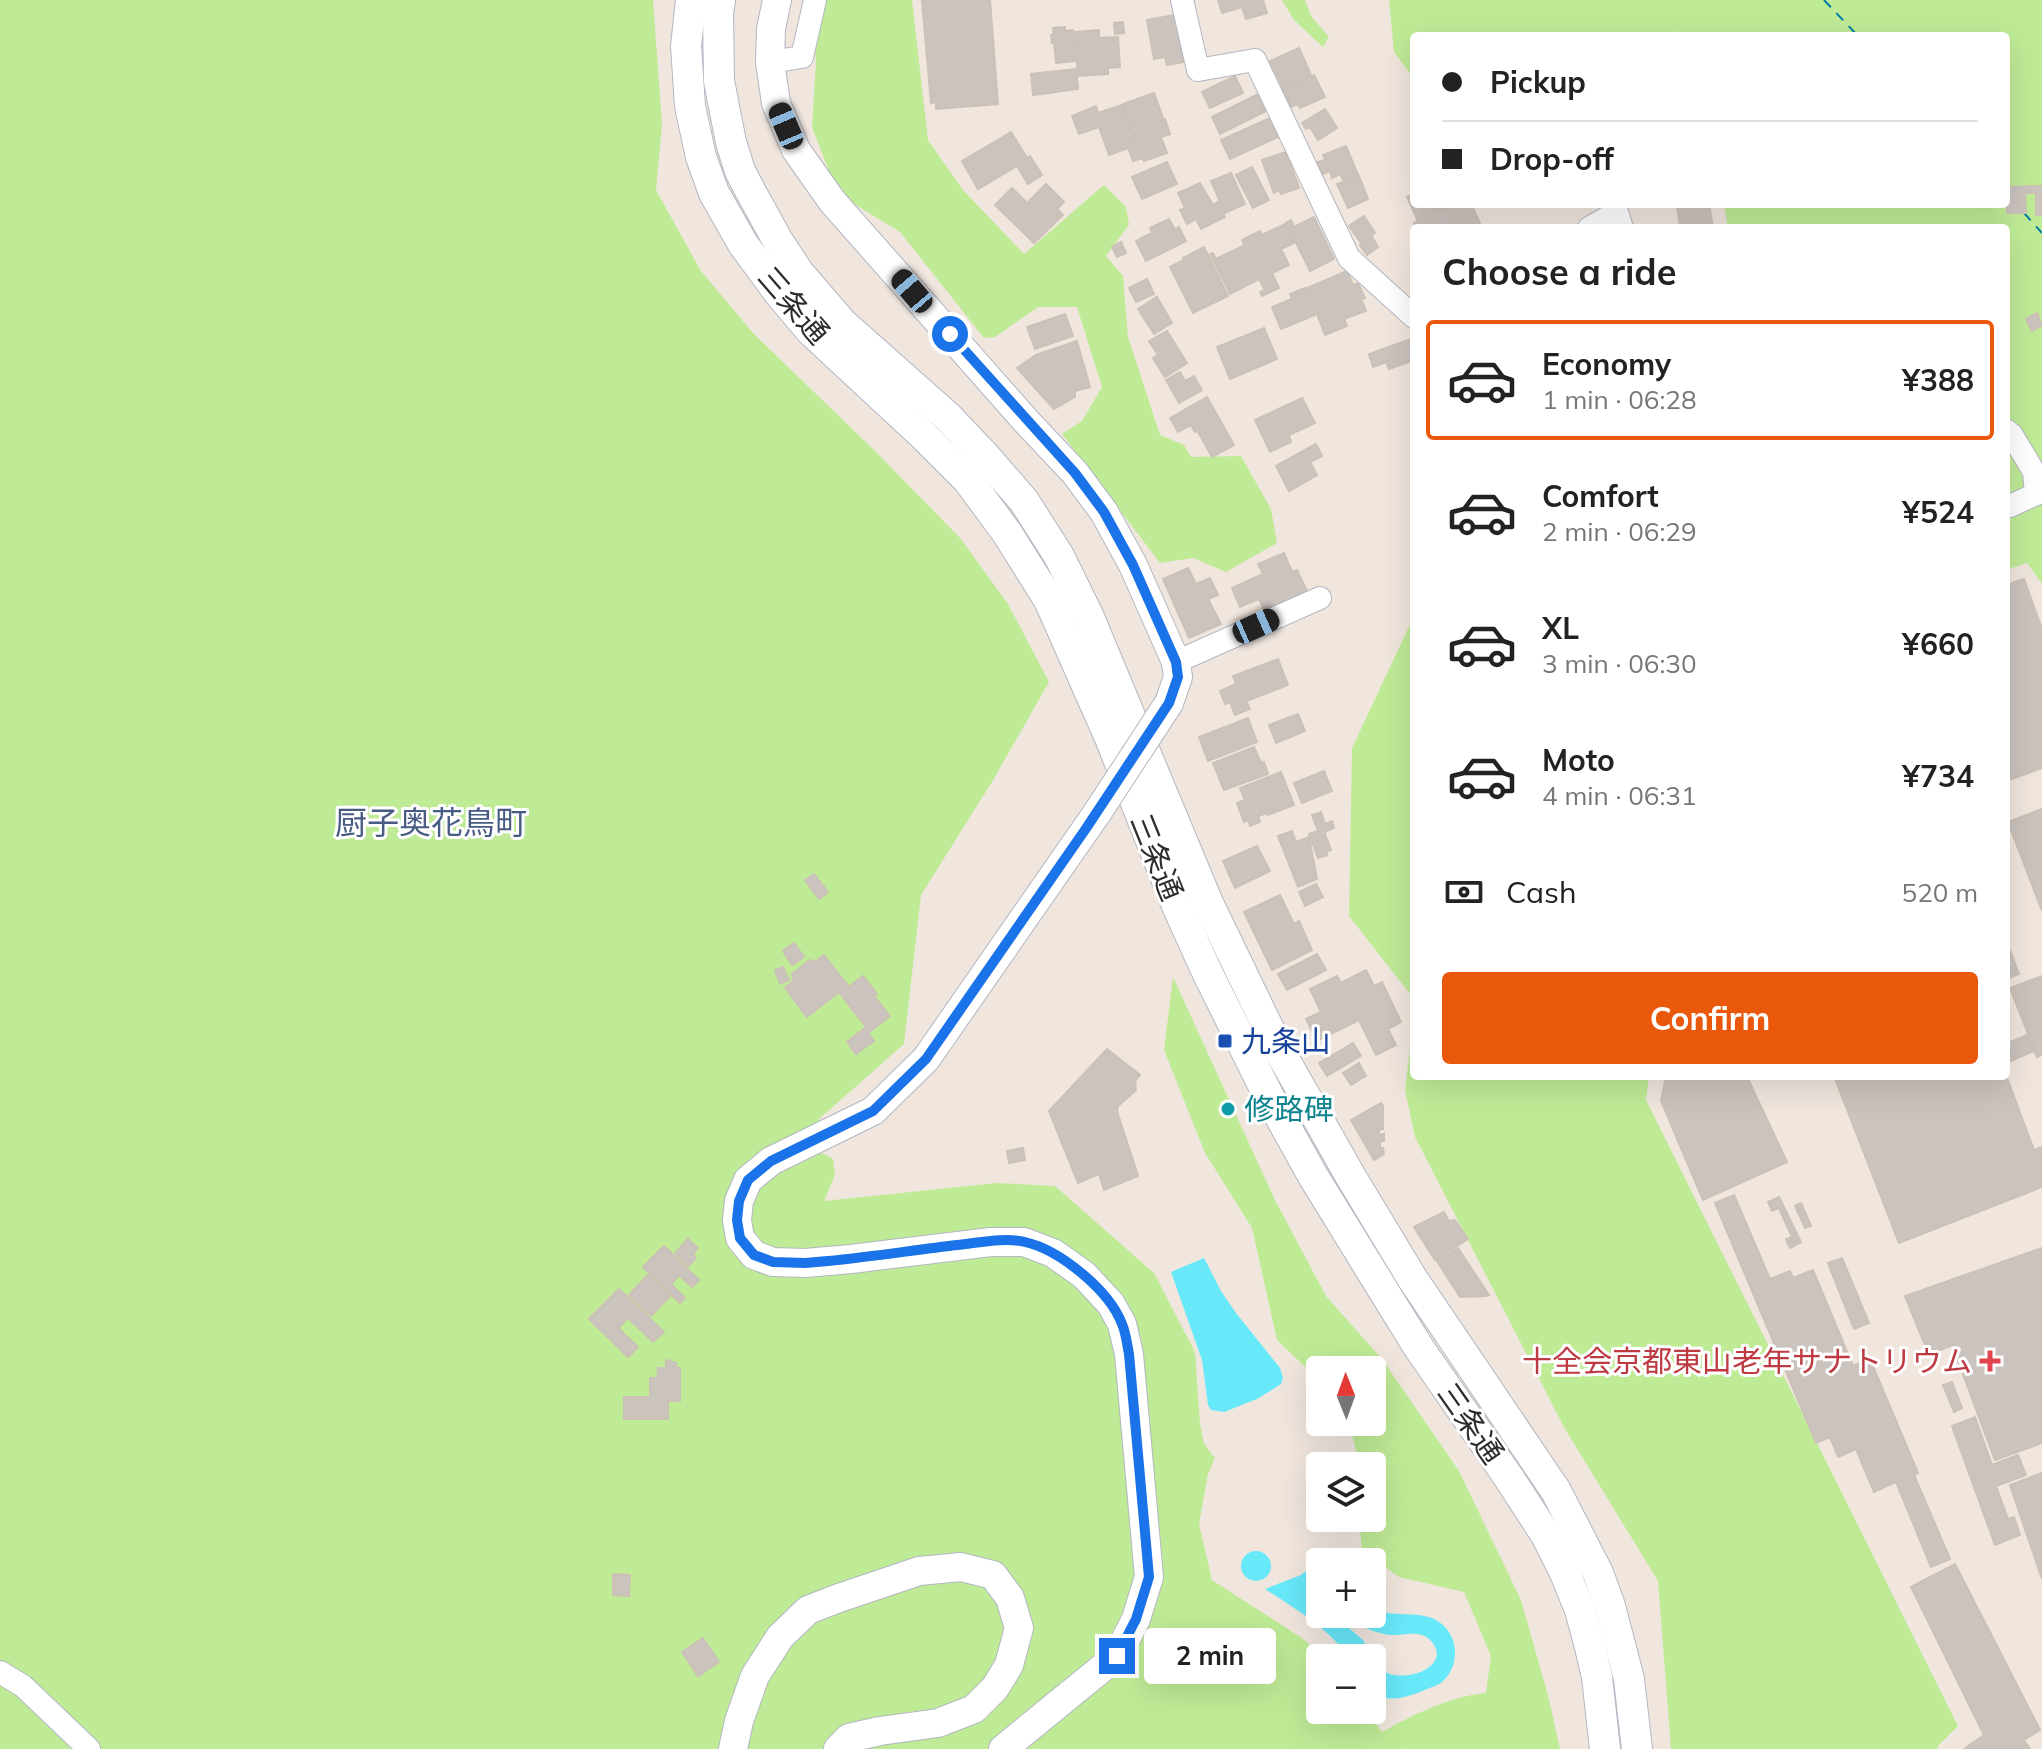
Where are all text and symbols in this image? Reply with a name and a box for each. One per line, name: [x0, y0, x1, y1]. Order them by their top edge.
text: Pickup: [1490, 63, 1586, 101]
car: [766, 99, 806, 153]
text: Drop-off: [1490, 140, 1614, 178]
text: Choose a ride: [1442, 249, 1676, 294]
street label: 三条通: [750, 259, 838, 351]
car: [887, 265, 937, 317]
route start: [932, 316, 968, 352]
icon: car: [1446, 344, 1518, 416]
text: Economy: [1542, 345, 1671, 383]
text: ¥388: [1902, 361, 1974, 399]
text: 1 min · 06:28: [1542, 383, 1697, 416]
icon: car: [1446, 476, 1518, 548]
text: Comfort: [1542, 477, 1659, 515]
text: ¥524: [1902, 493, 1974, 531]
text: 2 min · 06:29: [1542, 515, 1697, 548]
car: [1229, 605, 1283, 647]
icon: car: [1446, 608, 1518, 680]
text: XL: [1542, 609, 1579, 647]
text: ¥660: [1902, 625, 1974, 663]
text: 3 min · 06:30: [1542, 647, 1697, 680]
icon: car: [1446, 740, 1518, 812]
text: Moto: [1542, 741, 1615, 779]
text: ¥734: [1902, 757, 1974, 795]
text: 4 min · 06:31: [1542, 779, 1697, 812]
district label: 厨子奥花鳥町: [335, 802, 527, 842]
street label: 三条通: [1123, 808, 1191, 906]
icon: cash: [1442, 870, 1486, 914]
text: Cash: [1506, 873, 1577, 911]
text: 520 m: [1902, 876, 1978, 909]
button: Confirm: [1442, 972, 1978, 1064]
place label: 九条山: [1241, 1022, 1331, 1060]
marker: 九条山: [1216, 1032, 1234, 1050]
place label: 修路碑: [1244, 1090, 1334, 1128]
marker: 修路碑: [1219, 1100, 1237, 1118]
place label: 十全会京都東山老年サナトリウム: [1522, 1342, 1972, 1380]
marker: 十全会京都東山老年サナトリウム: [1979, 1350, 2001, 1372]
north arrow: [1306, 1356, 1386, 1436]
map controls: [1306, 1356, 1386, 1724]
street label: 三条通: [1430, 1375, 1512, 1471]
button: layers: [1306, 1452, 1386, 1532]
button: +: [1306, 1548, 1386, 1628]
callout: 2 min: [1145, 1628, 1277, 1684]
route end: [1099, 1638, 1135, 1674]
text: 2 min: [1176, 1639, 1244, 1672]
button: −: [1306, 1644, 1386, 1724]

